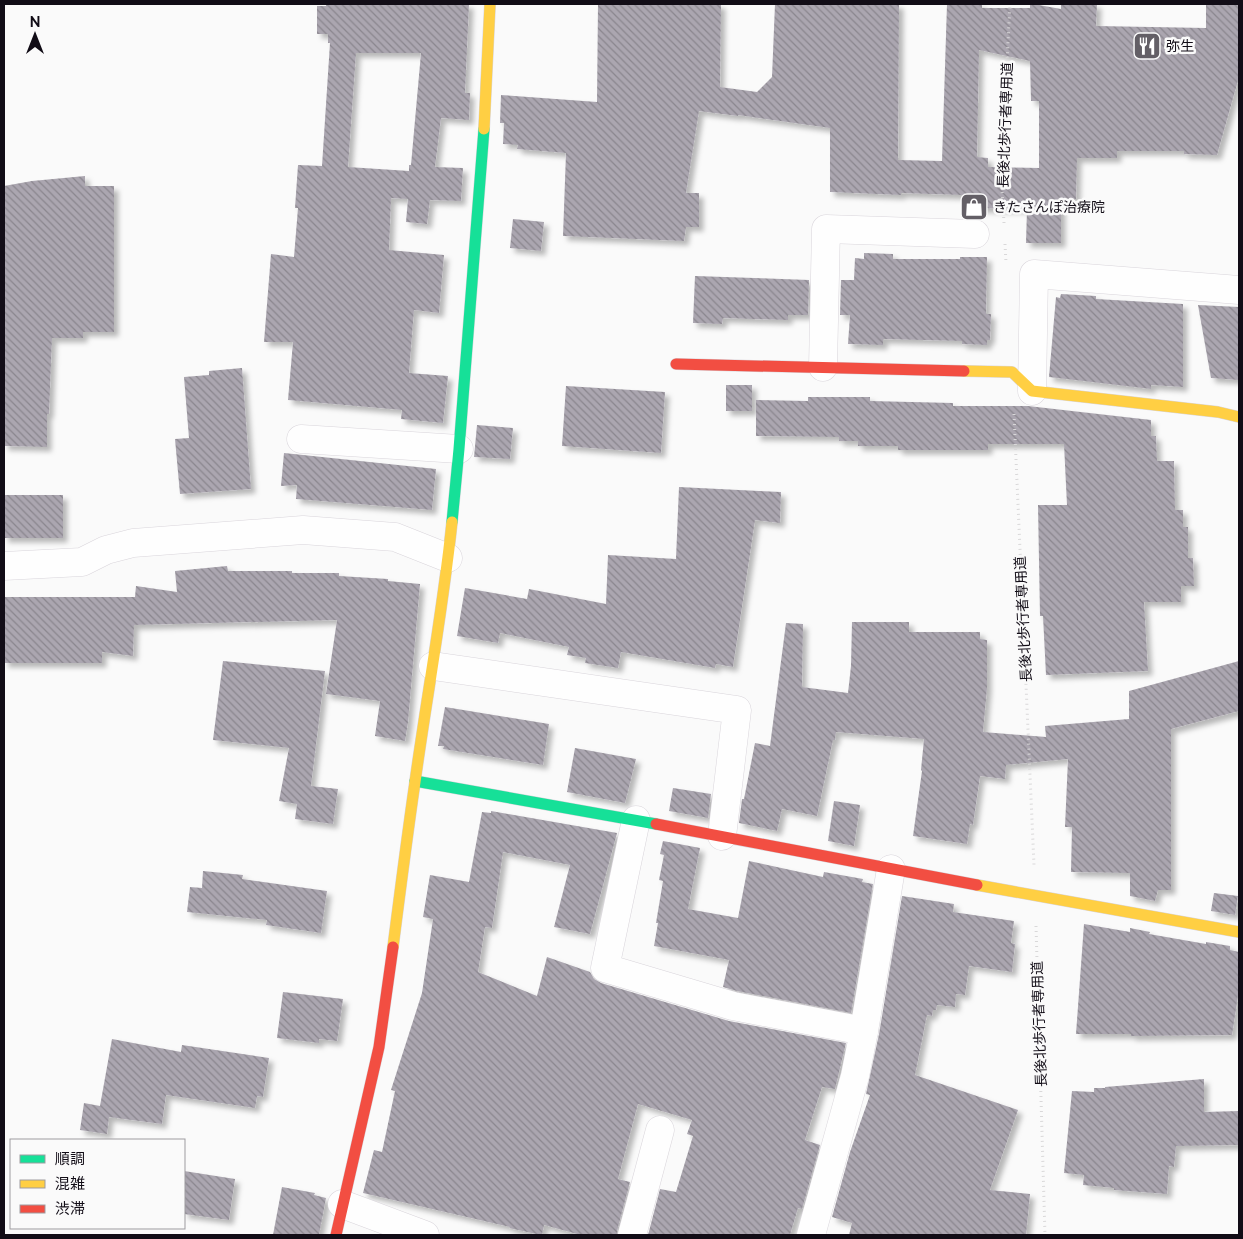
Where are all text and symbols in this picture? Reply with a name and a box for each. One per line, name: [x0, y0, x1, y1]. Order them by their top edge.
north arrow: [10, 10, 60, 60]
text: N: [30, 14, 40, 30]
restaurant icon: 弥生: [1132, 31, 1162, 61]
place label: 弥生: [1166, 38, 1194, 54]
street label: 長後北歩行者専用道: [995, 62, 1015, 188]
shop icon: きたさんぽ治療院: [959, 192, 989, 222]
place label: きたさんぽ治療院: [993, 199, 1105, 215]
street label: 長後北歩行者専用道: [1012, 556, 1034, 682]
street label: 長後北歩行者専用道: [1029, 961, 1049, 1087]
legend: [10, 1139, 185, 1229]
text: 順調: [55, 1150, 85, 1168]
text: 混雑: [55, 1175, 85, 1193]
text: 渋滞: [55, 1200, 85, 1218]

